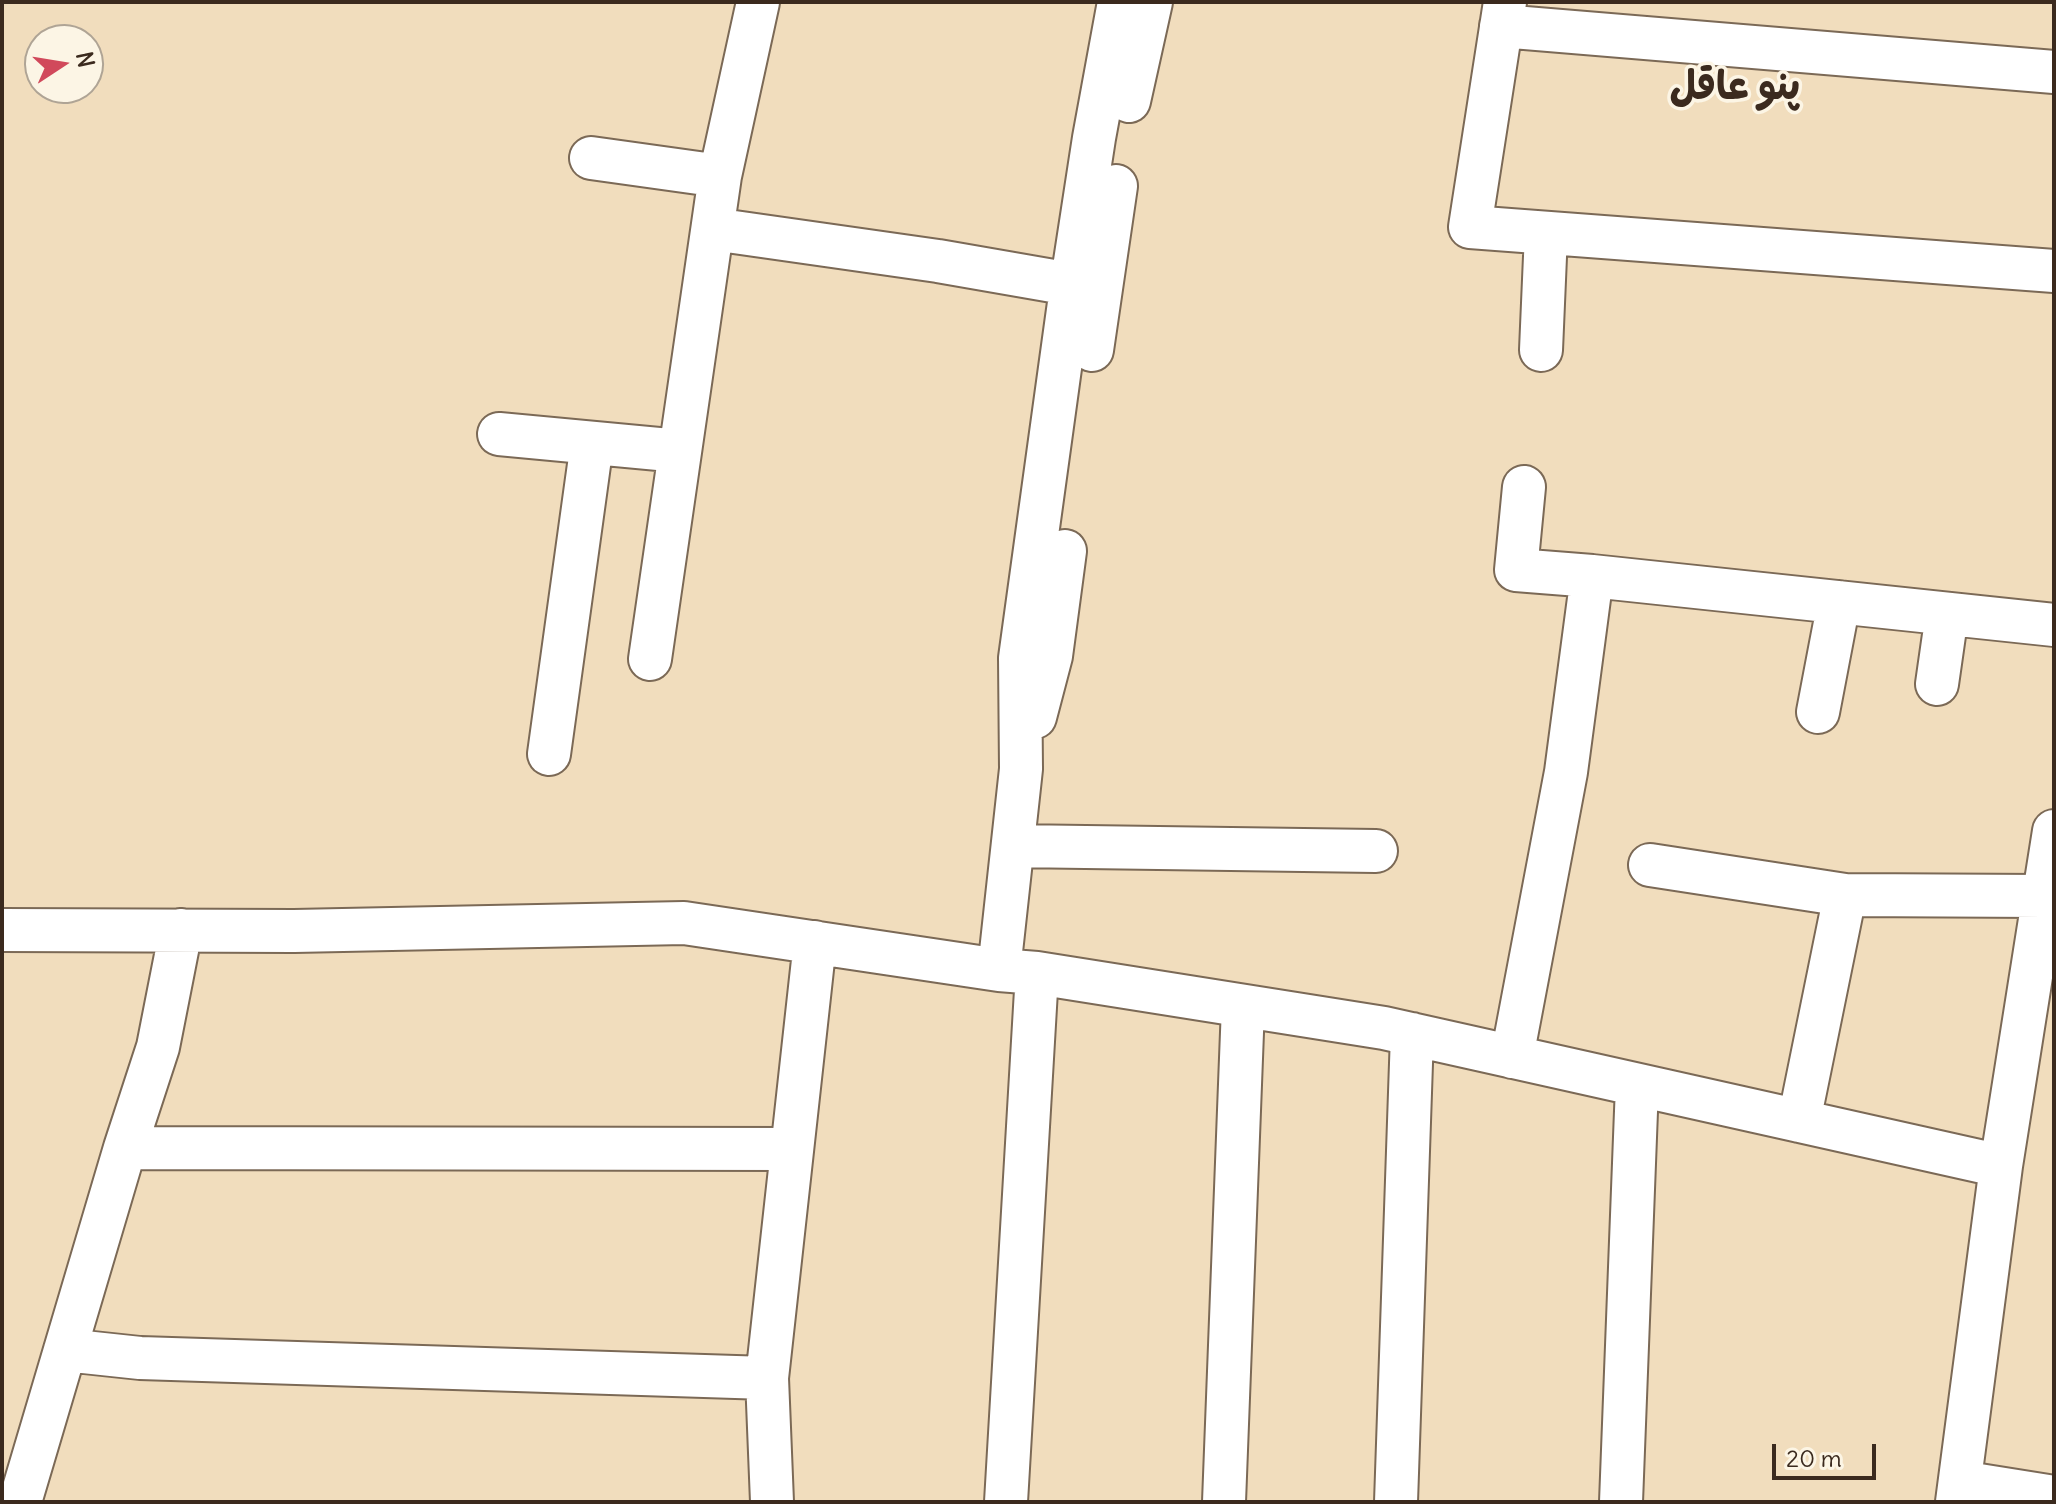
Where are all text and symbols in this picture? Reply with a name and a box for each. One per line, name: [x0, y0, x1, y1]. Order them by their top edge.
north arrow: [24, 24, 104, 104]
text: N: [70, 49, 101, 70]
district label: پنو عاقل: [1670, 64, 1800, 112]
scale bar: [1776, 1428, 1880, 1478]
text: 20 m: [1786, 1443, 1842, 1473]

